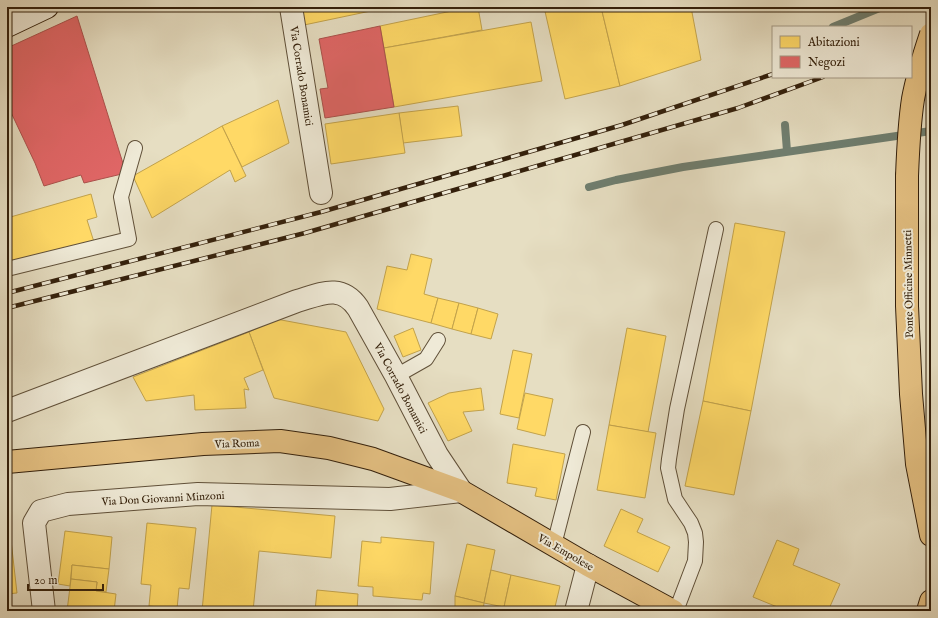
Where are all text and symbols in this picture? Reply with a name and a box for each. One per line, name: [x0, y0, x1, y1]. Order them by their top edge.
street label: Via Corrado Bonamici: [286, 24, 316, 127]
legend: [772, 26, 912, 78]
text: Abitazioni: [807, 35, 860, 50]
text: Negozi: [808, 55, 845, 70]
street label: Ponte Officine Minnetti: [901, 230, 917, 338]
street label: Via Corrado Bonamici: [370, 340, 430, 436]
street label: Via Roma: [213, 436, 260, 452]
street label: Via Don Giovanni Minzoni: [100, 489, 225, 509]
street label: Via Empolese: [534, 531, 596, 574]
scale bar: [28, 566, 103, 592]
text: 20 m: [34, 573, 57, 588]

